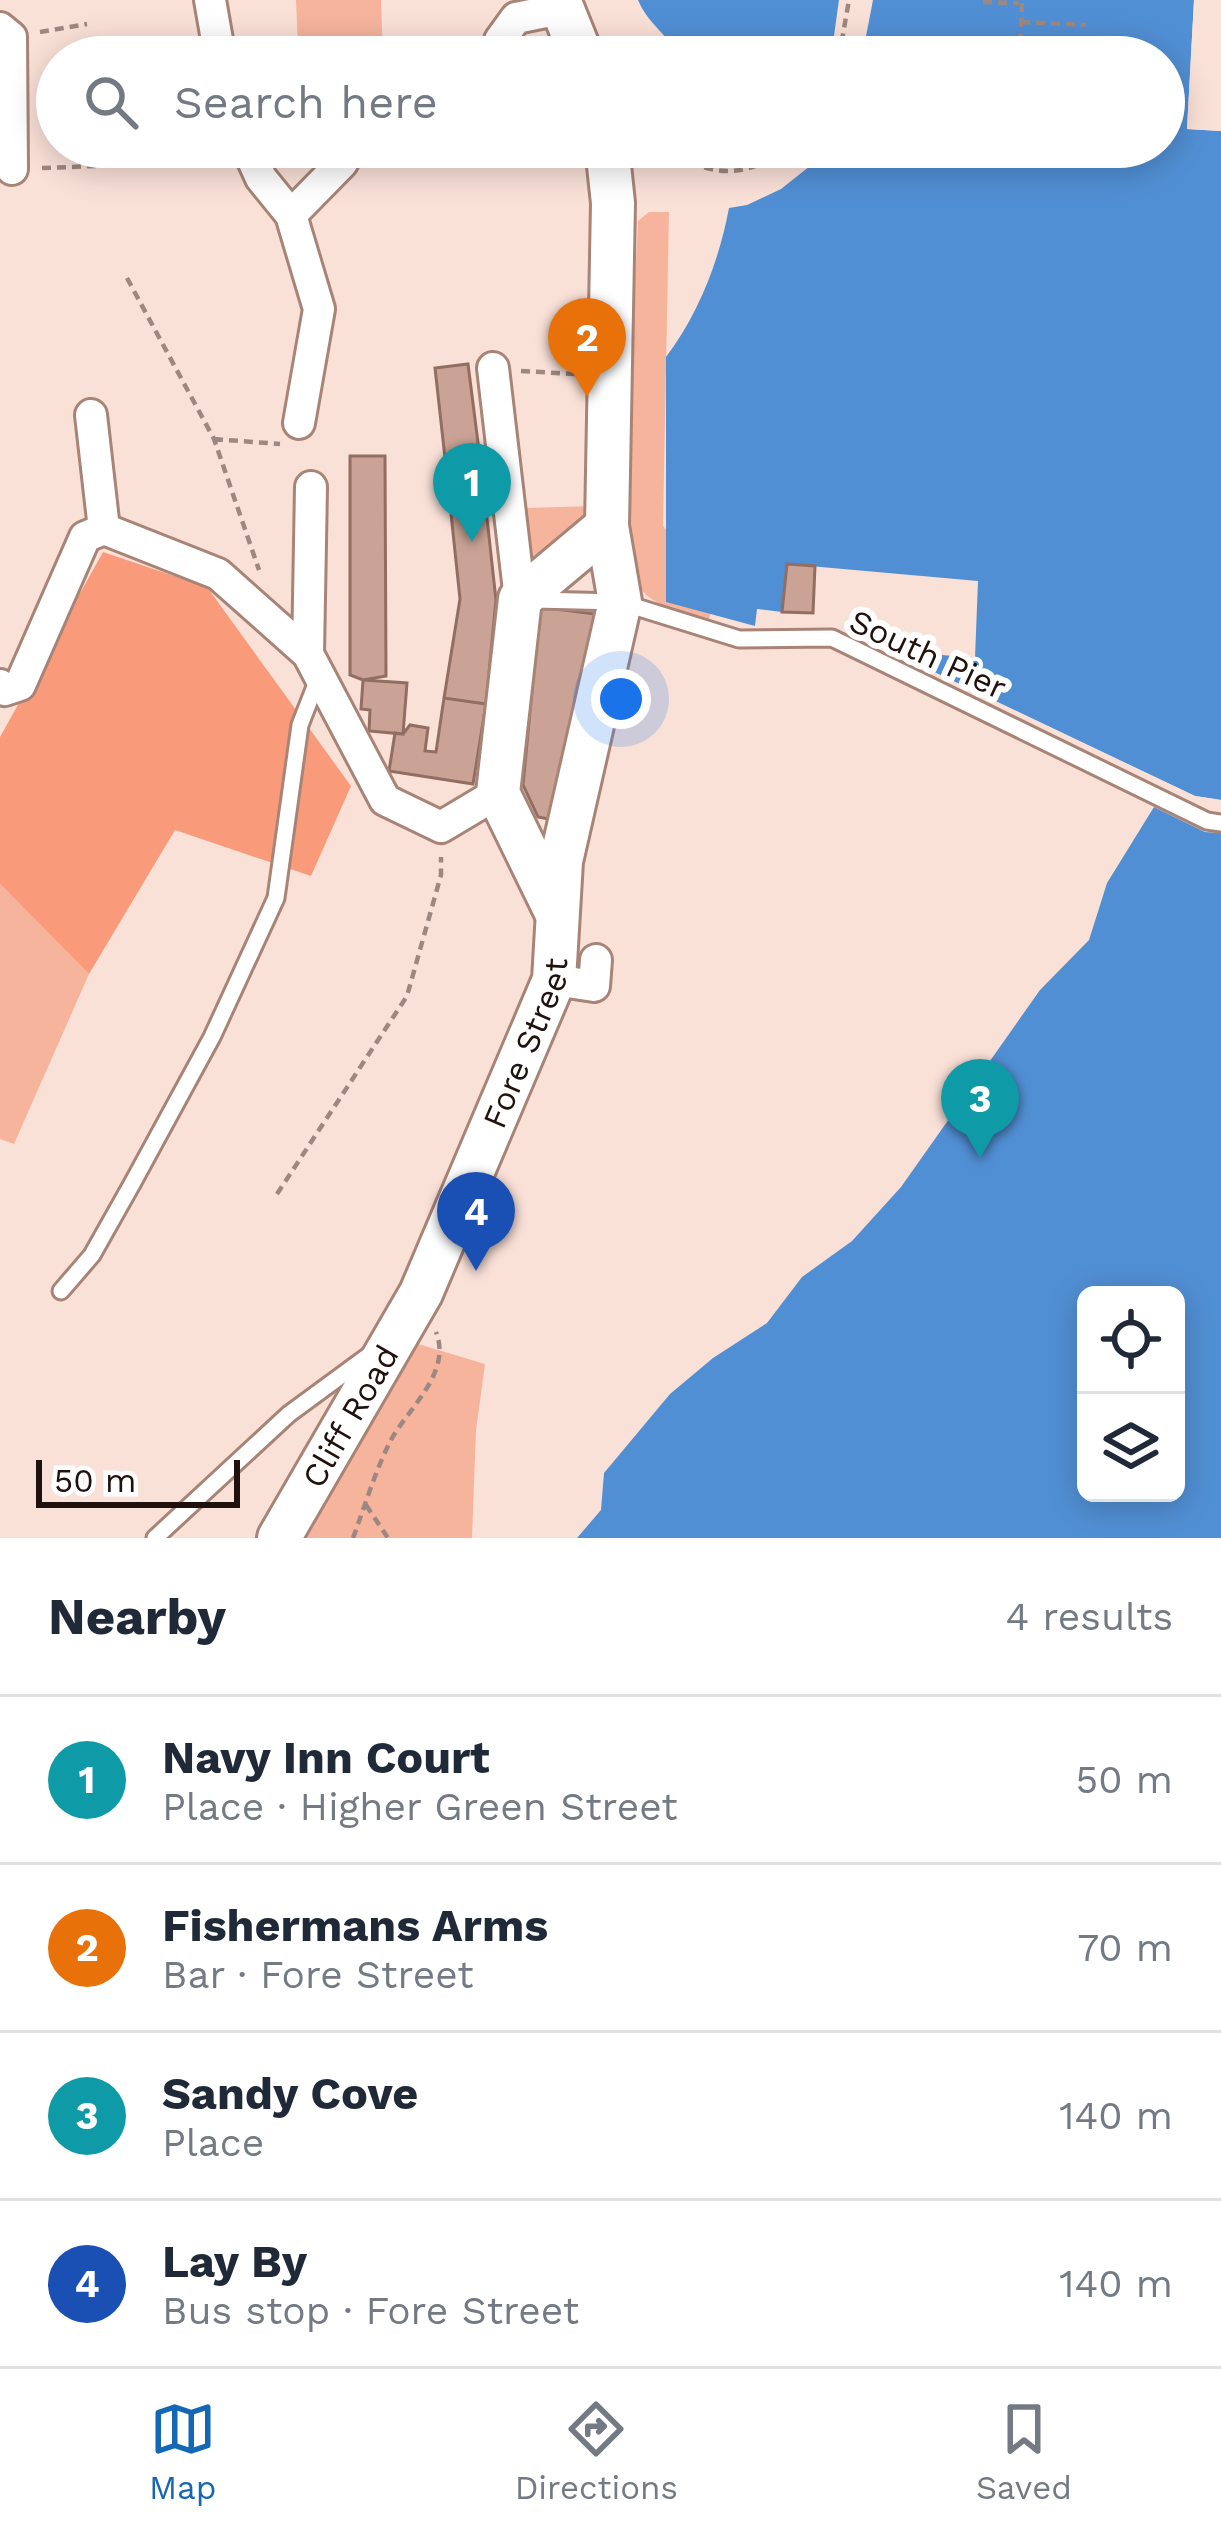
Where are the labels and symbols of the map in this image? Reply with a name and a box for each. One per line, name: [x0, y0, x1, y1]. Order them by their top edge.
pin: 2: [548, 298, 626, 397]
pin: 1: [433, 443, 511, 542]
street label: South Pier: [844, 601, 1012, 707]
your location: [591, 669, 651, 729]
street label: Fore Street: [474, 957, 575, 1134]
pin: 3: [941, 1059, 1019, 1158]
pin: 4: [437, 1172, 515, 1271]
street label: Cliff Road: [293, 1338, 406, 1494]
scale bar: [36, 1454, 240, 1507]

